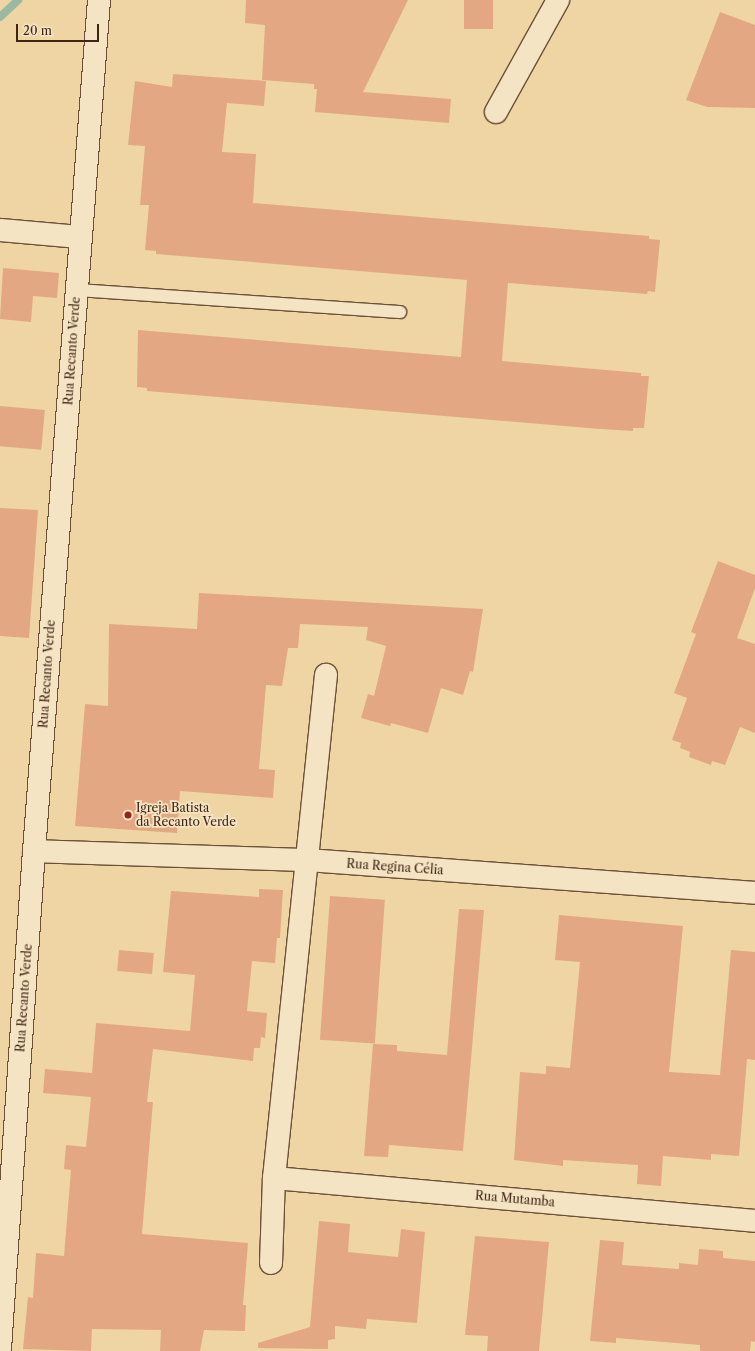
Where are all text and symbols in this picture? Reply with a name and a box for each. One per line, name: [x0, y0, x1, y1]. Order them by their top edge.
scale bar: [18, 16, 101, 42]
text: 20 m: [23, 23, 52, 38]
street label: Rua Recanto Verde: [61, 296, 83, 406]
street label: Rua Recanto Verde: [36, 619, 58, 729]
place label: Igreja Batista da Recanto Verde: [136, 801, 236, 829]
marker: Igreja Batista da Recanto Verde: [123, 810, 133, 820]
street label: Rua Regina Célia: [346, 856, 444, 878]
street label: Rua Recanto Verde: [13, 943, 35, 1053]
street label: Rua Mutamba: [474, 1188, 556, 1210]

